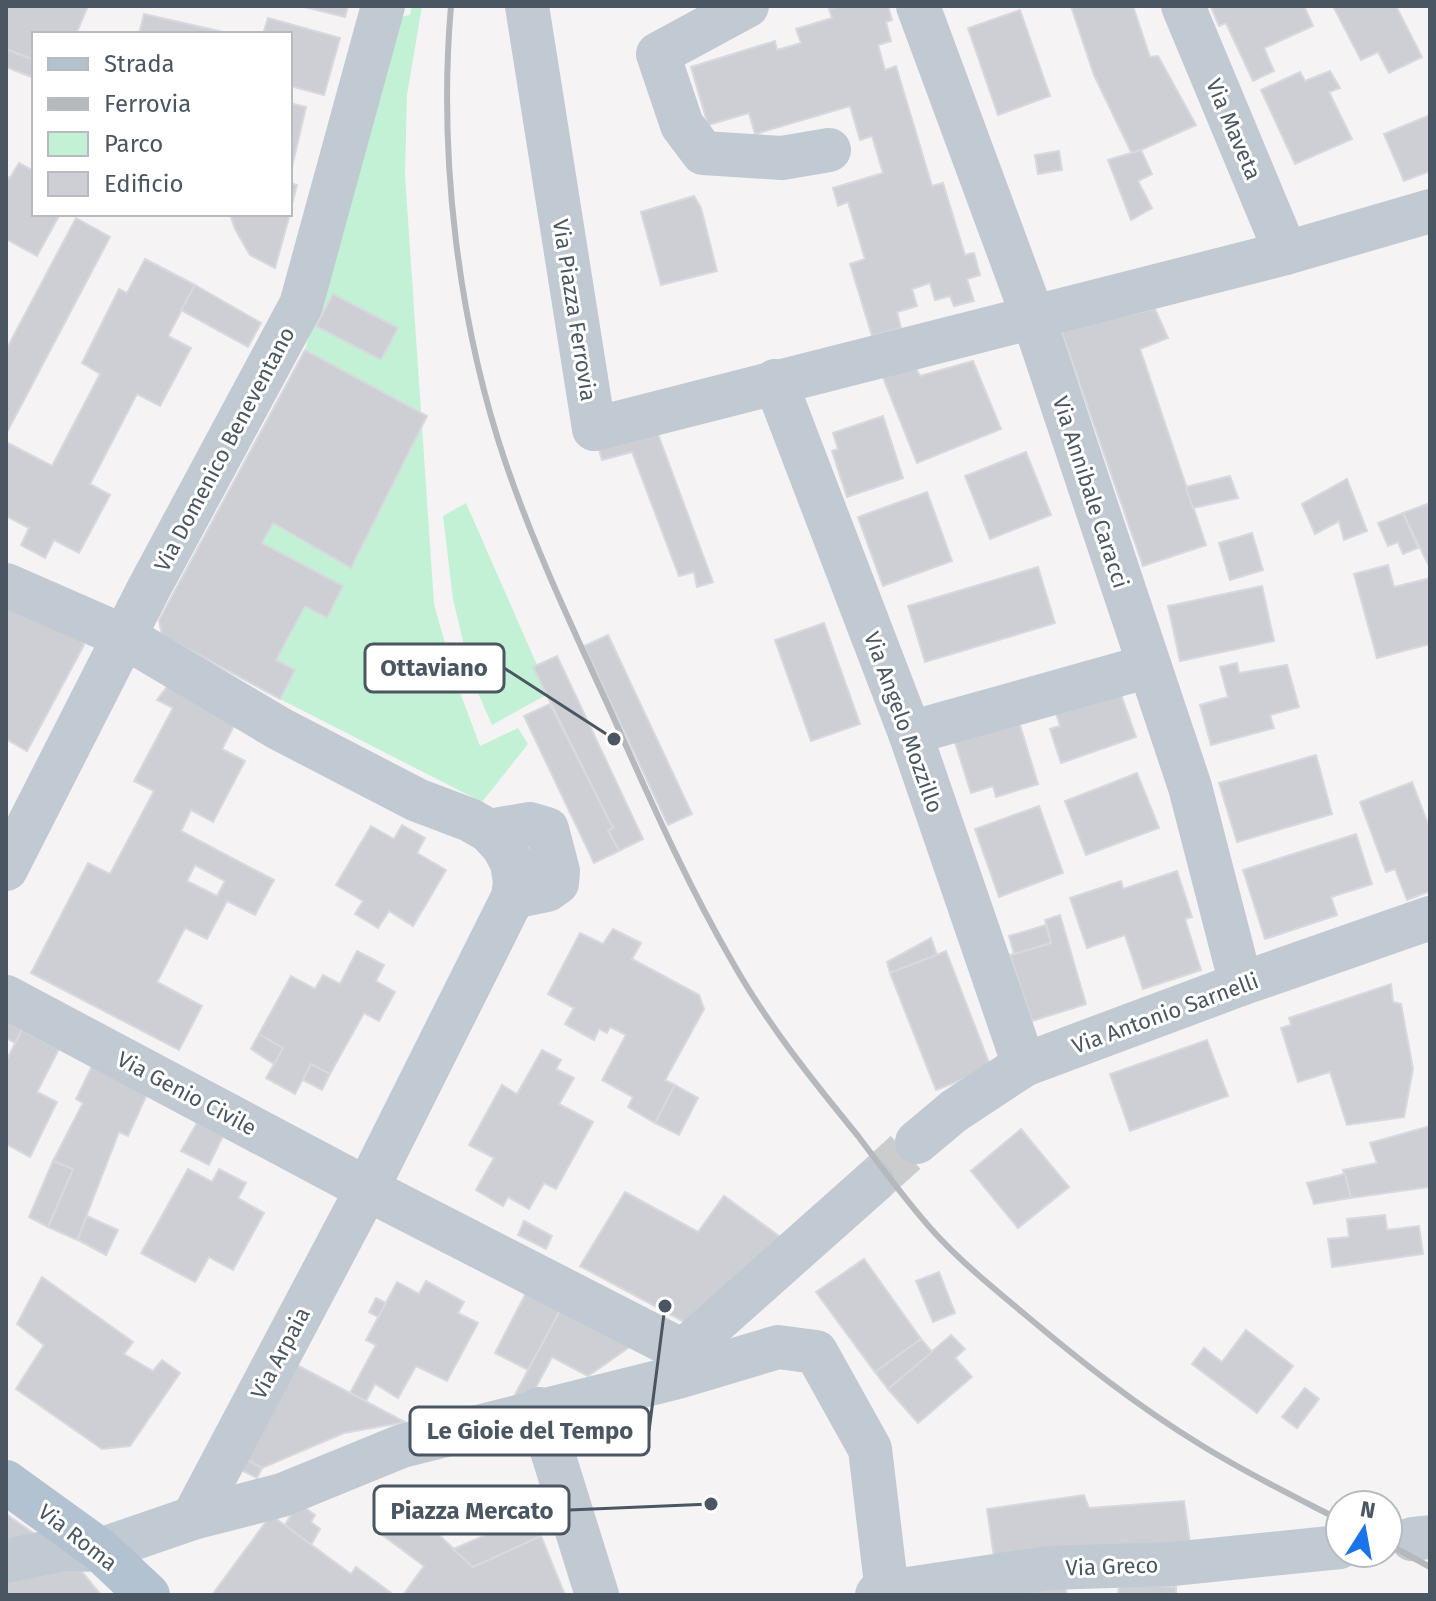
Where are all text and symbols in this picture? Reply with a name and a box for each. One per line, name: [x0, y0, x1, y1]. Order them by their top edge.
legend: [32, 32, 292, 216]
text: Strada: [104, 50, 175, 78]
street label: Via Maveta: [1200, 74, 1267, 184]
text: Ferrovia: [104, 90, 191, 118]
text: Parco: [104, 130, 163, 158]
text: Edificio: [104, 170, 184, 198]
street label: Via Piazza Ferrovia: [547, 217, 602, 403]
street label: Via Domenico Beneventano: [148, 322, 300, 576]
street label: Via Annibale Caracci: [1047, 393, 1134, 591]
street label: Via Angelo Mozzillo: [858, 628, 949, 816]
callout: Ottaviano: [365, 644, 504, 692]
text: Ottaviano: [380, 654, 488, 682]
street label: Via Antonio Sarnelli: [1068, 967, 1262, 1060]
street label: Via Genio Civile: [113, 1045, 261, 1141]
street label: Via Arpaia: [245, 1303, 316, 1404]
callout: Le Gioie del Tempo: [410, 1407, 649, 1455]
text: Le Gioie del Tempo: [427, 1417, 633, 1445]
callout: Piazza Mercato: [374, 1486, 569, 1534]
north arrow: [1324, 1489, 1404, 1569]
text: N: [1358, 1495, 1377, 1525]
text: Piazza Mercato: [390, 1497, 554, 1525]
street label: Via Roma: [33, 1498, 123, 1577]
street label: Via Greco: [1065, 1551, 1159, 1582]

